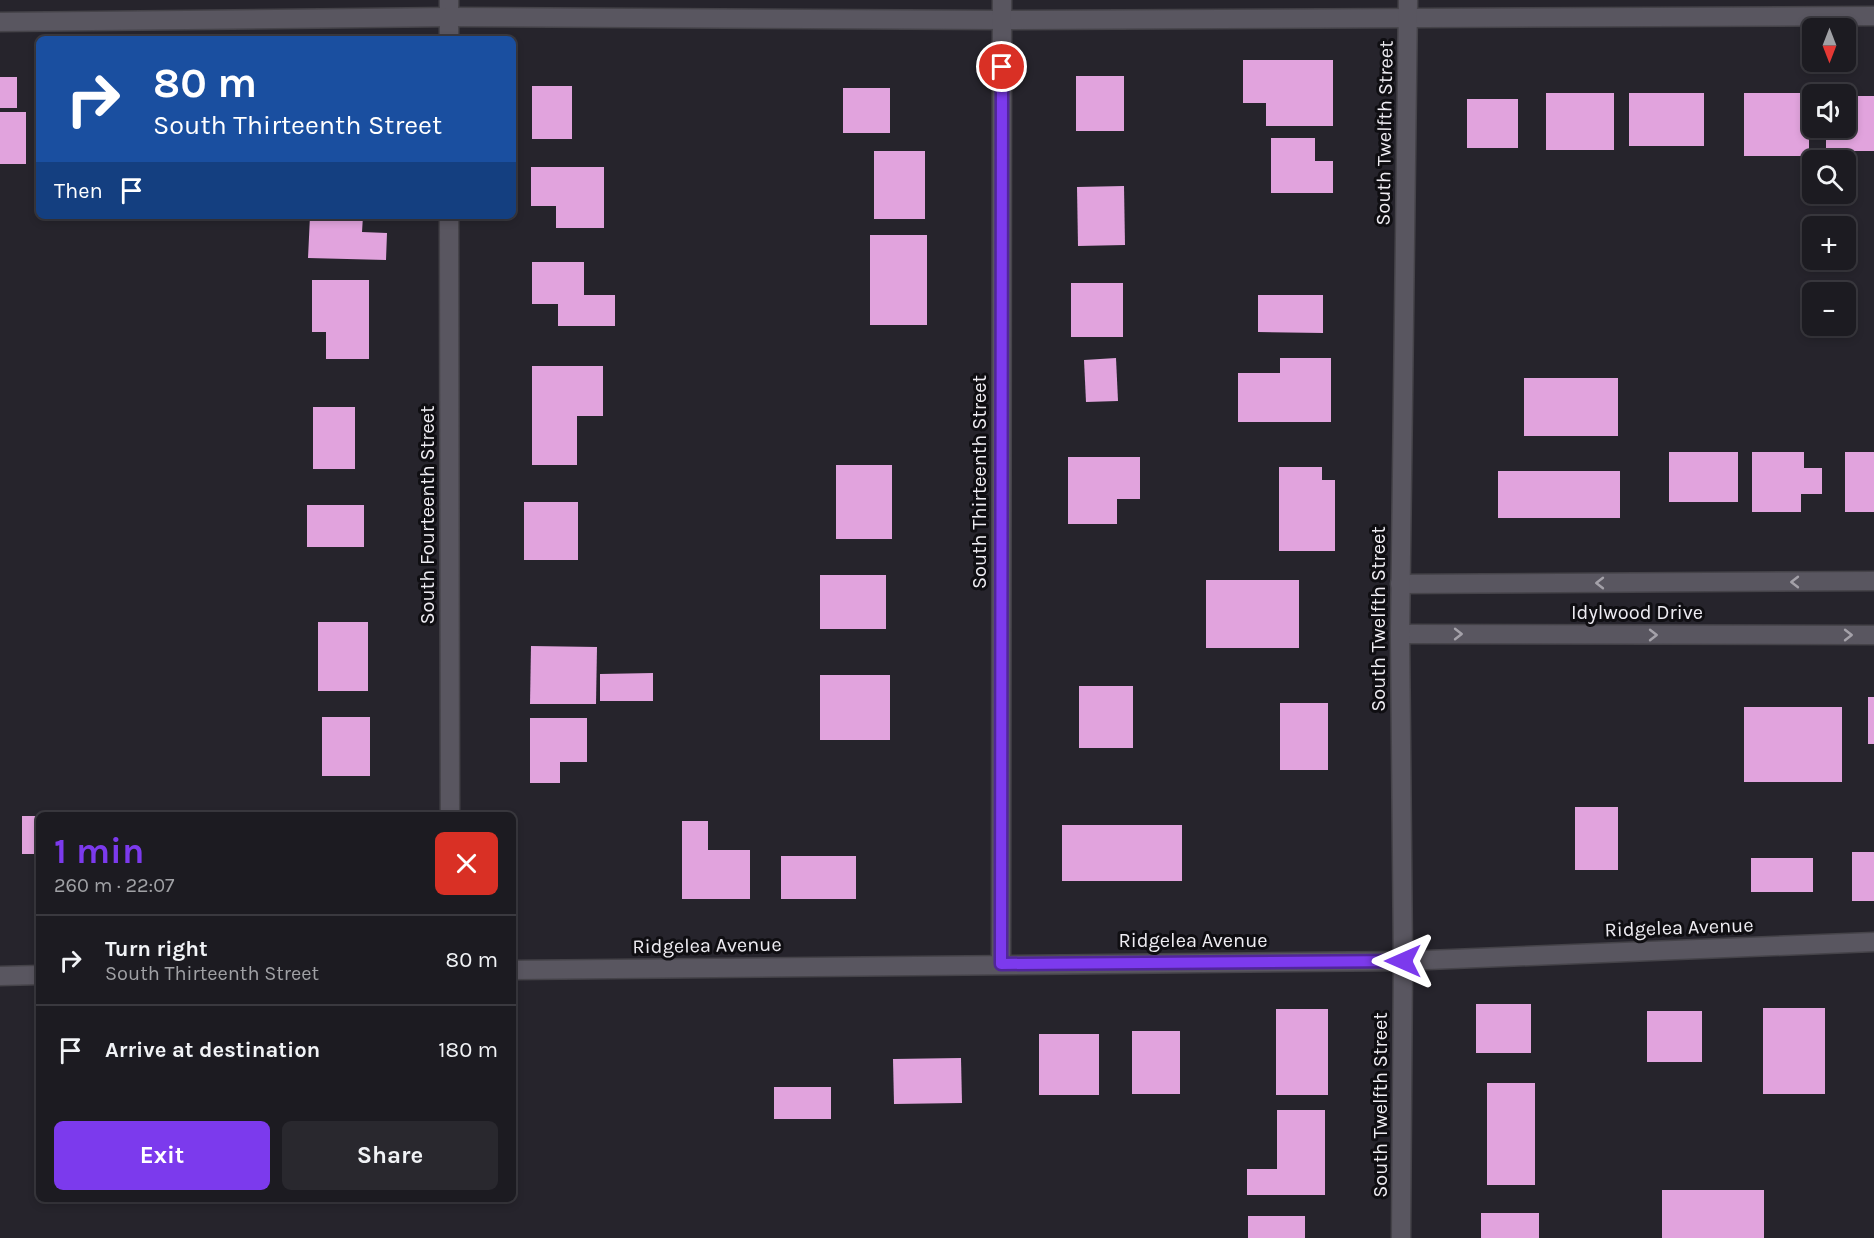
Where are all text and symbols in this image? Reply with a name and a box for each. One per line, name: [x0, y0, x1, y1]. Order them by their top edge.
north arrow: [1802, 18, 1856, 72]
map controls: [1802, 18, 1856, 336]
street label: South Twelfth Street: [1371, 40, 1398, 226]
pin: [976, 41, 1027, 92]
icon: arrive: [985, 50, 1018, 83]
text: 80 m: [153, 58, 257, 108]
icon: right: [54, 60, 132, 138]
button: sound: [1802, 84, 1856, 138]
text: South Thirteenth Street: [153, 109, 442, 141]
button: search: [1802, 150, 1856, 204]
icon: arrive: [115, 174, 148, 207]
text: Then: [54, 178, 103, 204]
button: +: [1802, 216, 1856, 270]
button: −: [1802, 282, 1856, 336]
street label: South Thirteenth Street: [968, 374, 991, 589]
street label: South Fourteenth Street: [416, 405, 439, 625]
street label: South Twelfth Street: [1367, 526, 1390, 712]
one-way arrow: [1790, 576, 1799, 588]
one-way arrow: [1595, 577, 1604, 589]
street label: Idylwood Drive: [1571, 601, 1703, 624]
one-way arrow: [1454, 628, 1463, 640]
one-way arrow: [1649, 629, 1658, 641]
one-way arrow: [1844, 629, 1853, 641]
text: 1 min: [54, 830, 144, 872]
button: close: [435, 832, 498, 895]
text: 260 m · 22:07: [54, 874, 175, 897]
street label: Ridgelea Avenue: [1604, 913, 1754, 942]
street label: Ridgelea Avenue: [1118, 929, 1268, 952]
position arrow: [1371, 929, 1435, 993]
street label: Ridgelea Avenue: [632, 933, 782, 958]
text: Turn right: [105, 936, 208, 962]
icon: right: [54, 944, 87, 977]
text: 80 m: [446, 947, 498, 973]
text: South Thirteenth Street: [105, 962, 319, 985]
street label: South Twelfth Street: [1369, 1012, 1392, 1198]
icon: arrive: [54, 1034, 87, 1067]
text: Arrive at destination: [105, 1037, 320, 1063]
text: 180 m: [438, 1037, 498, 1063]
button: Exit: [54, 1121, 270, 1190]
button: Share: [282, 1121, 498, 1190]

